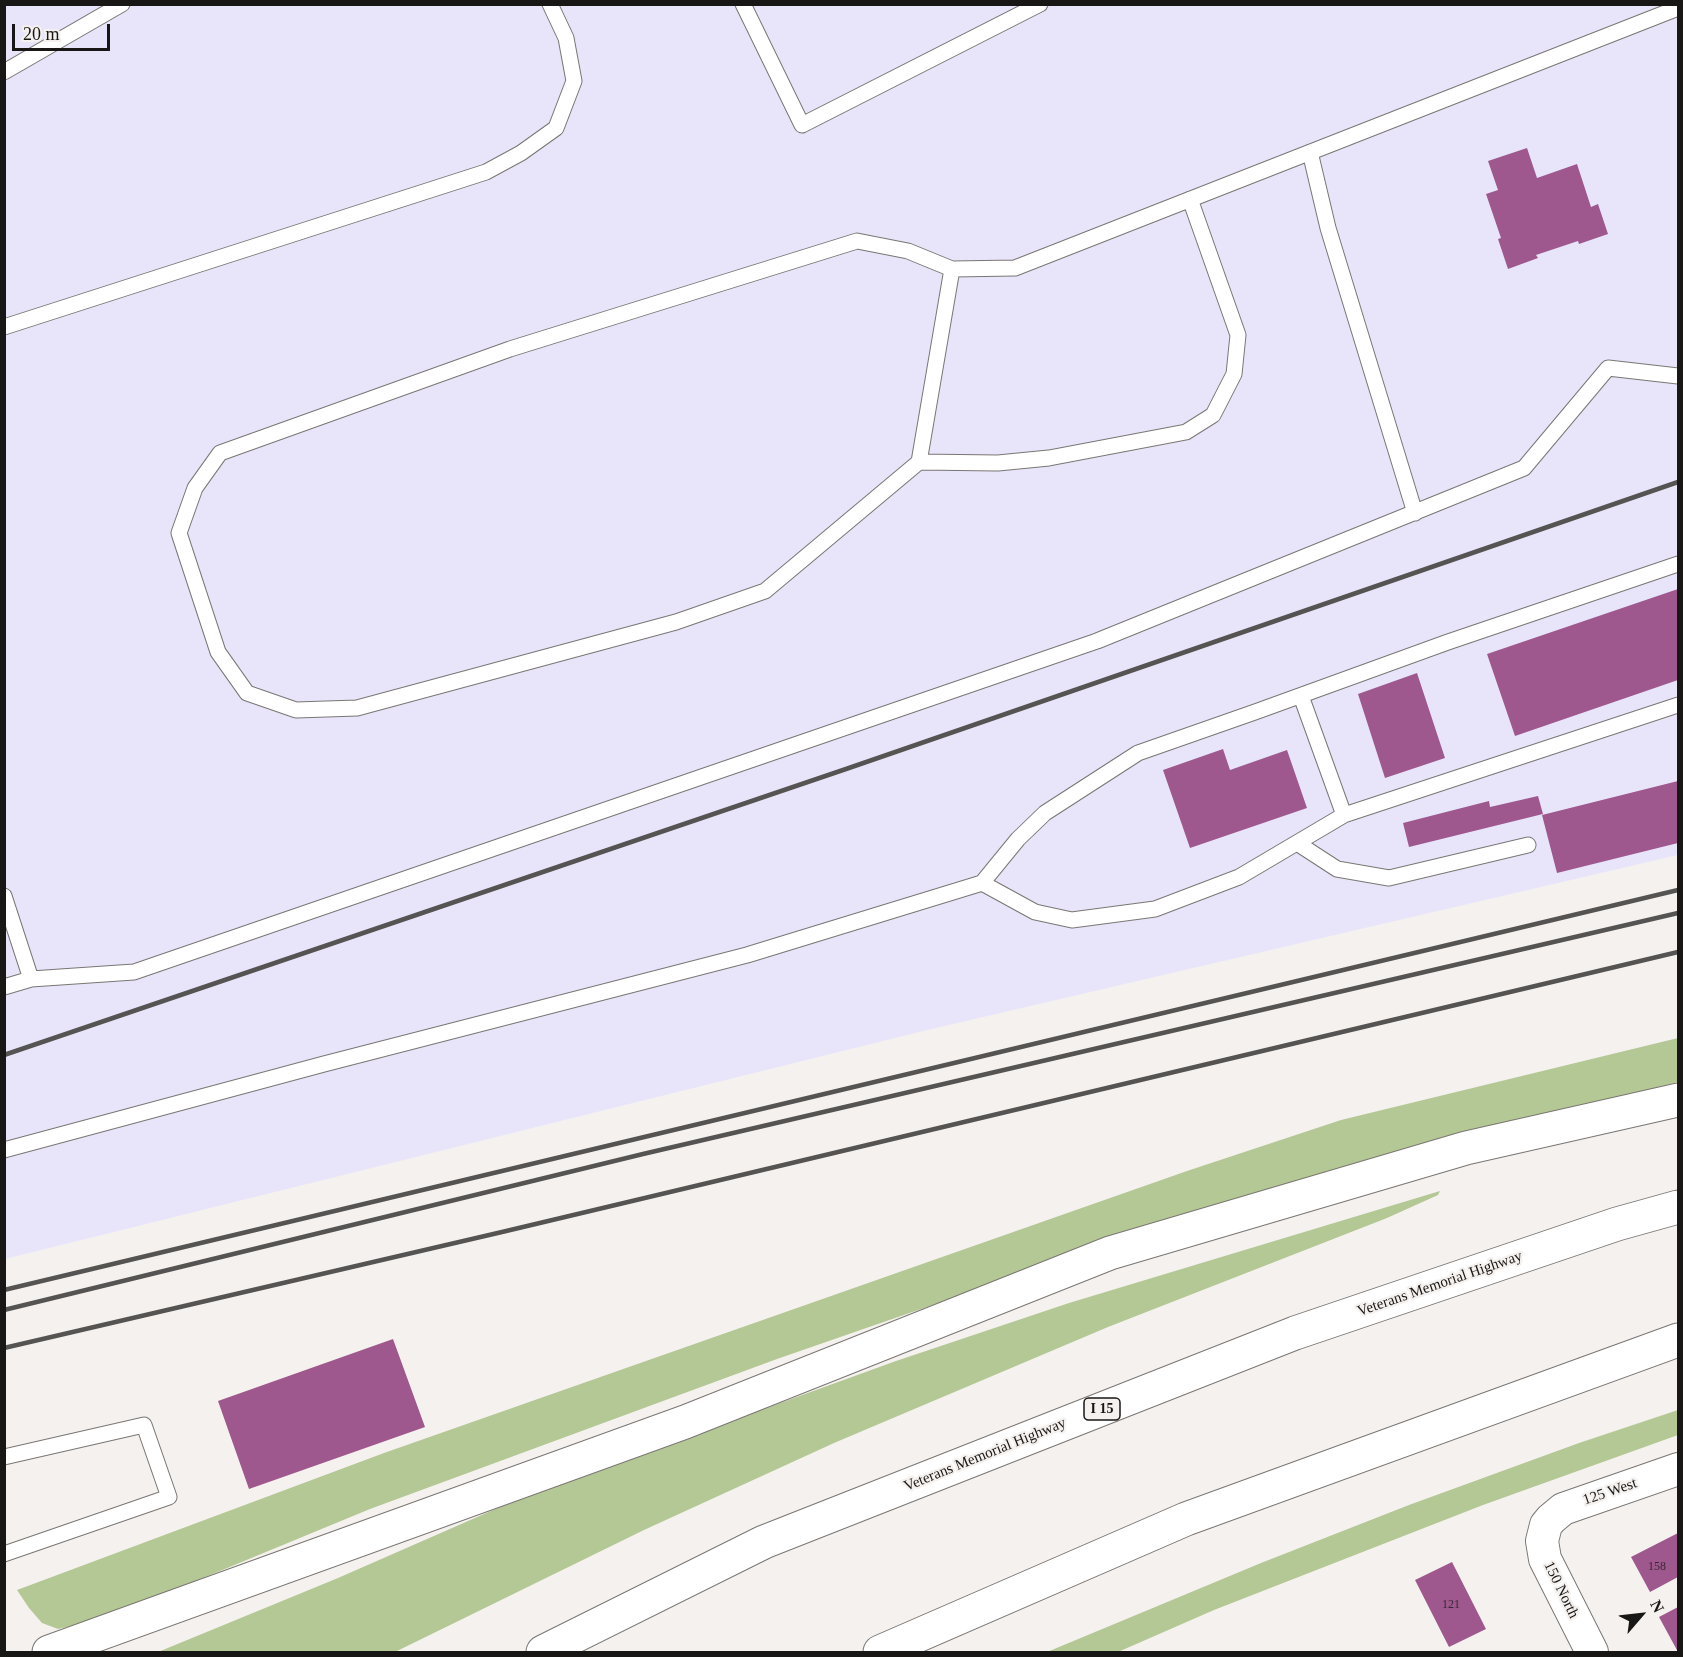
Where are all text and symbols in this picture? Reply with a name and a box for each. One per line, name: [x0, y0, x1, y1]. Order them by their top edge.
scale bar: [15, 12, 112, 50]
text: 20 m: [23, 24, 60, 44]
street label: Veterans Memorial Highway: [1355, 1247, 1525, 1321]
road number: I 15: [1084, 1398, 1120, 1420]
street label: Veterans Memorial Highway: [901, 1414, 1069, 1496]
street label: 125 West: [1581, 1474, 1639, 1510]
street label: 150 North: [1539, 1559, 1583, 1621]
house number: 158: [1648, 1560, 1666, 1574]
north arrow: [1611, 1585, 1671, 1645]
text: N: [1647, 1597, 1668, 1615]
house number: 121: [1442, 1598, 1460, 1612]

